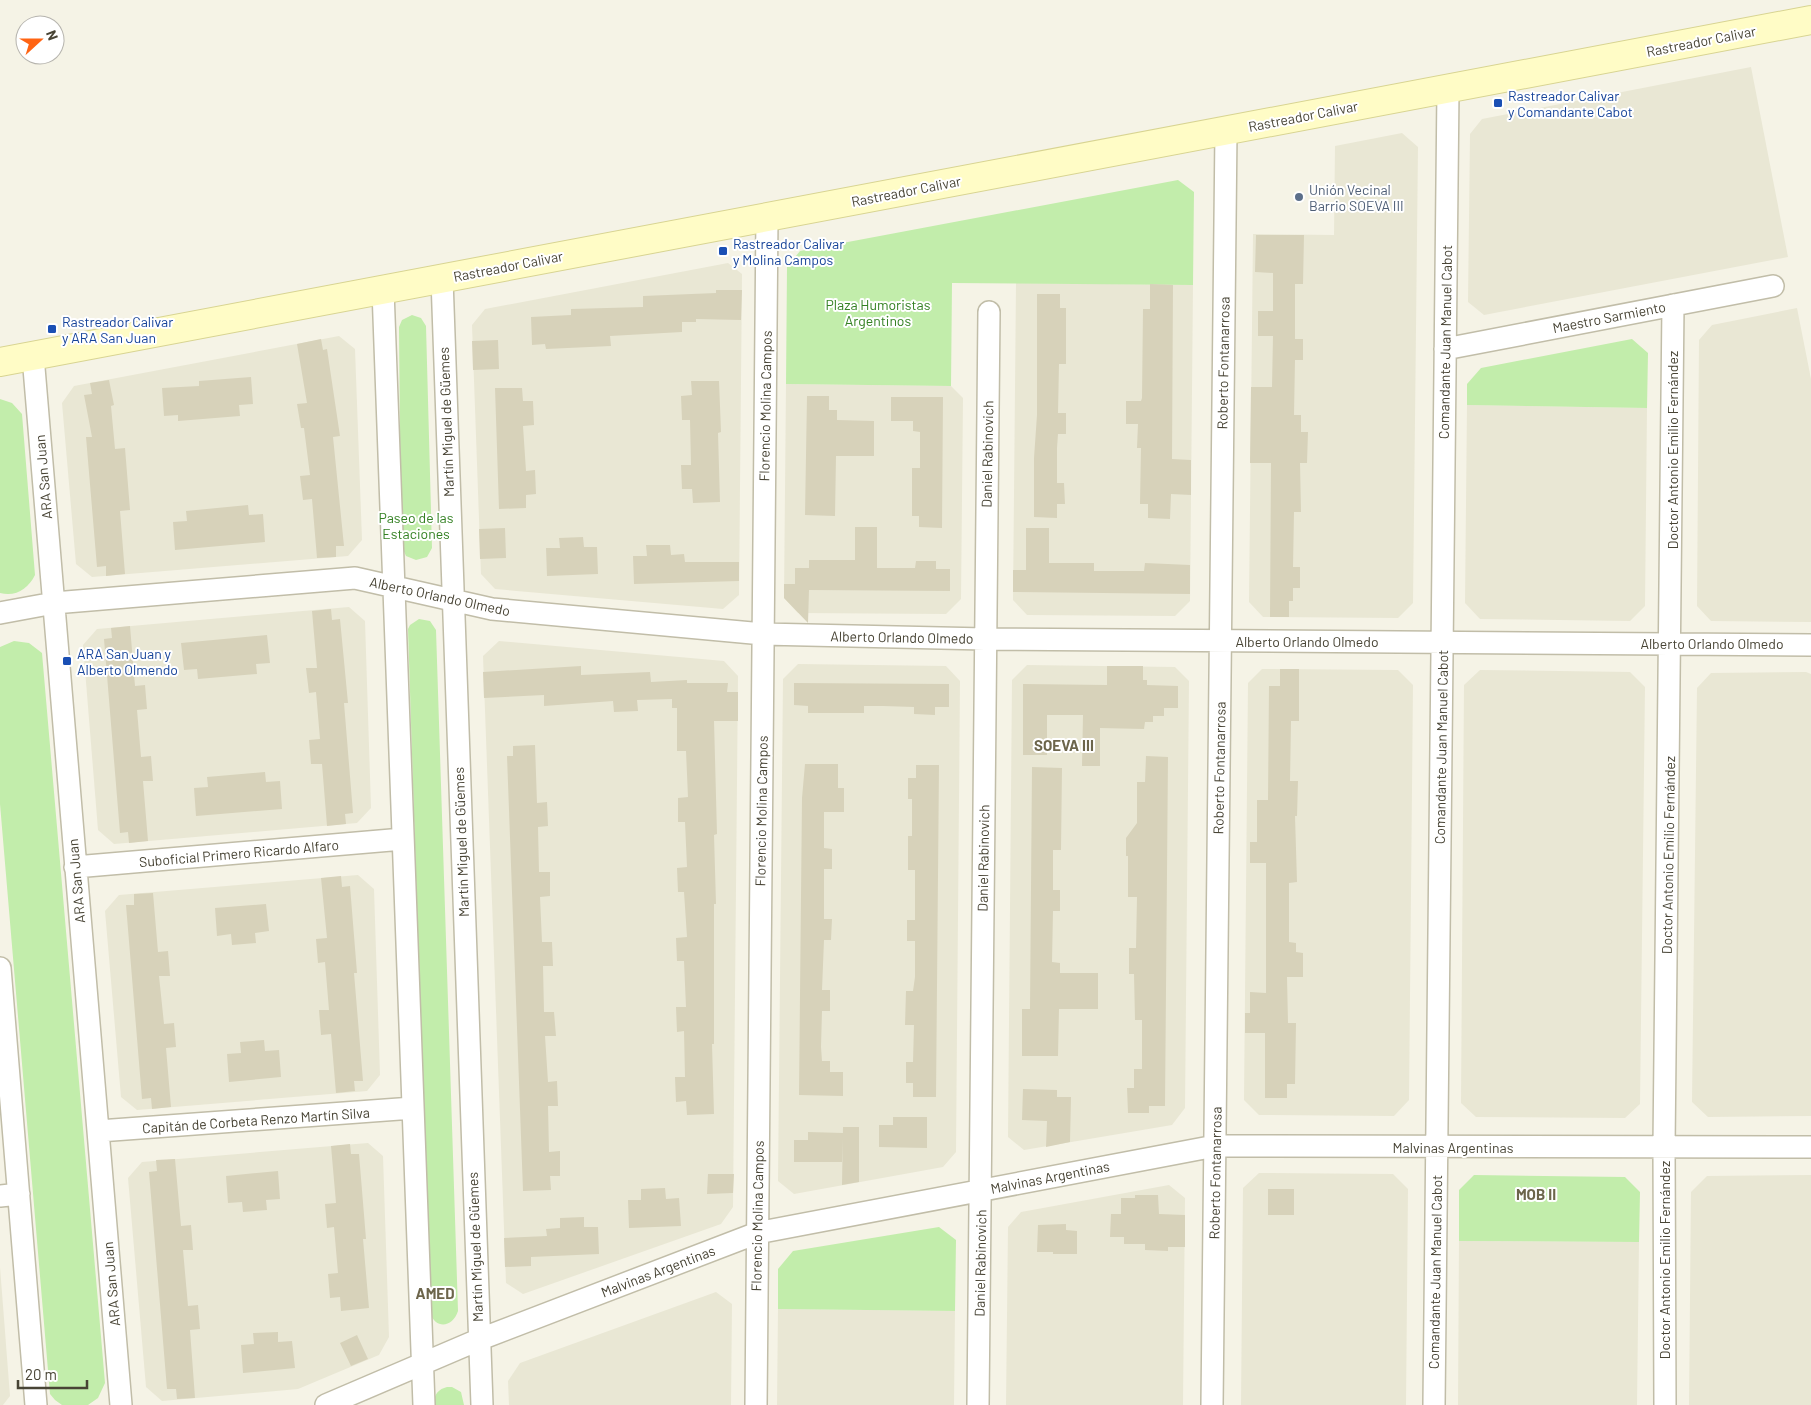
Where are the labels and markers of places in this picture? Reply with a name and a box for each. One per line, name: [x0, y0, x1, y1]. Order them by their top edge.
place label: Rastreador Calivar y Comandante Cabot: [1508, 87, 1633, 120]
marker: Rastreador Calivar y Comandante Cabot: [1492, 97, 1504, 109]
place label: Unión Vecinal Barrio SOEVA III: [1309, 181, 1404, 214]
marker: Unión Vecinal Barrio SOEVA III: [1293, 191, 1305, 203]
place label: Rastreador Calivar y Molina Campos: [733, 235, 844, 268]
marker: Rastreador Calivar y Molina Campos: [717, 245, 729, 257]
place label: Rastreador Calivar y ARA San Juan: [62, 313, 173, 346]
marker: Rastreador Calivar y ARA San Juan: [46, 323, 58, 335]
place label: ARA San Juan y Alberto Olmendo: [77, 645, 178, 678]
marker: ARA San Juan y Alberto Olmendo: [61, 655, 73, 667]

